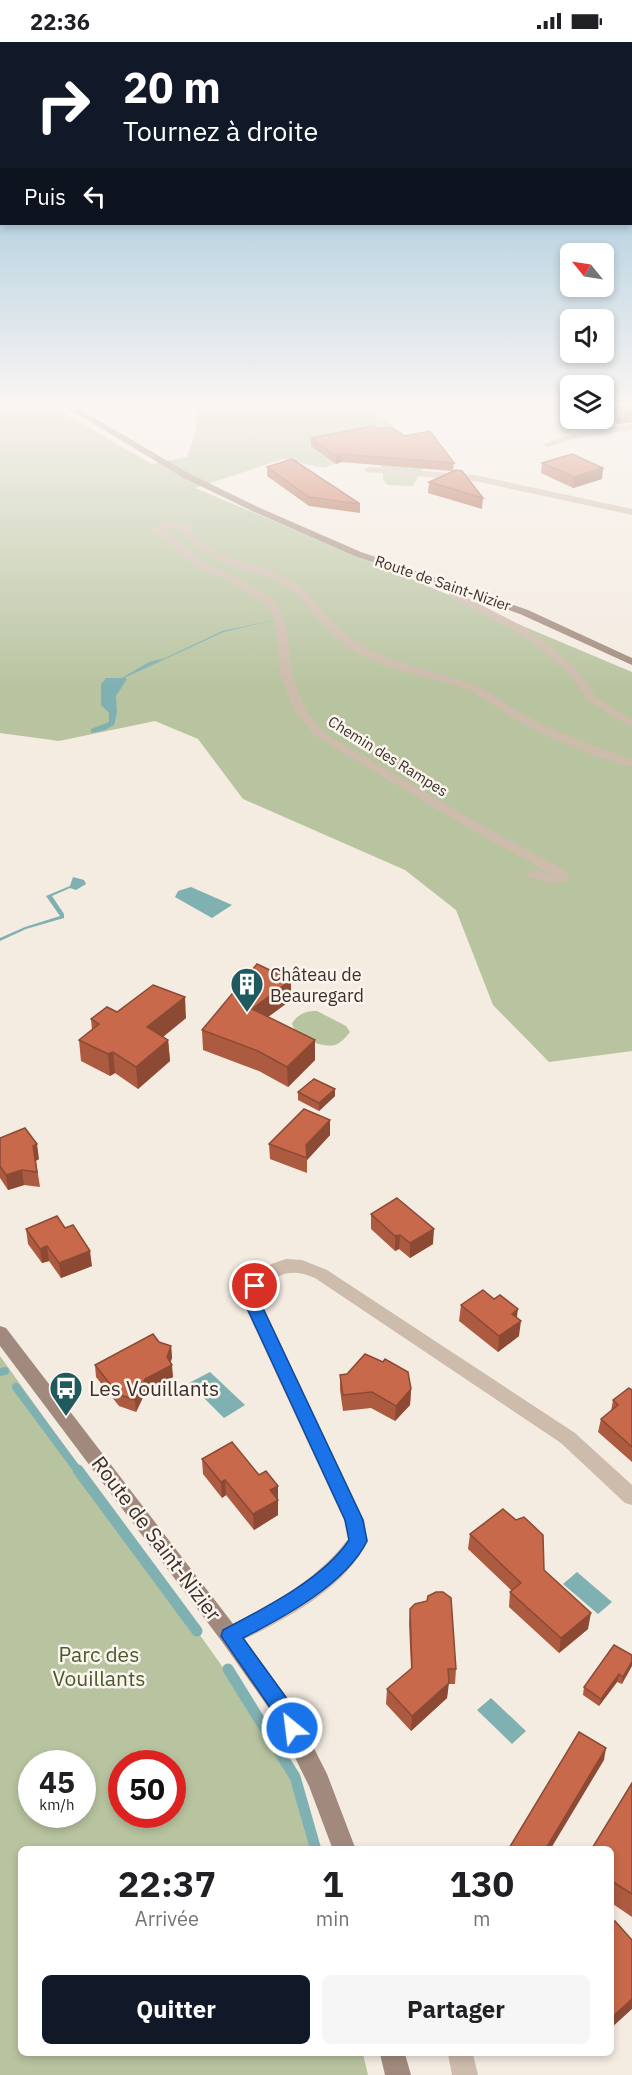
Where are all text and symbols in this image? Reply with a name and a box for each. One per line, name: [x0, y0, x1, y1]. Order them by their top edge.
text: 22:36: [30, 7, 90, 36]
text: 20 m: [123, 60, 221, 115]
icon: right: [24, 66, 102, 144]
text: Tournez à droite: [123, 113, 318, 148]
icon: left: [78, 180, 111, 213]
text: Puis: [24, 182, 66, 211]
north arrow: [560, 243, 614, 297]
map controls: [560, 243, 614, 429]
button: sound: [560, 309, 614, 363]
button: layers: [560, 375, 614, 429]
street label: Route de Saint-Nizier: [373, 551, 514, 615]
street label: Chemin des Rampes: [325, 711, 451, 801]
place label: Château de Beauregard: [270, 963, 364, 1007]
building icon: Château de Beauregard: [229, 966, 265, 1013]
pin: [229, 1260, 280, 1311]
icon: arrive: [238, 1269, 271, 1302]
bus stop icon: Les Vouillants: [48, 1370, 84, 1417]
place label: Les Vouillants: [89, 1374, 219, 1402]
street label: Route de Saint-Nizier: [86, 1450, 228, 1626]
park label: Parc des Vouillants: [52, 1640, 146, 1692]
position arrow: [260, 1696, 324, 1760]
speed limit sign: 50: [108, 1750, 186, 1828]
text: 45: [39, 1762, 75, 1801]
text: km/h: [39, 1795, 75, 1814]
text: 22:37: [118, 1860, 216, 1907]
text: 1: [322, 1860, 344, 1907]
text: 130: [449, 1860, 514, 1907]
text: Arrivée: [135, 1905, 199, 1932]
text: min: [316, 1905, 350, 1932]
text: m: [473, 1905, 491, 1932]
button: Quitter: [42, 1975, 310, 2044]
button: Partager: [322, 1975, 590, 2044]

